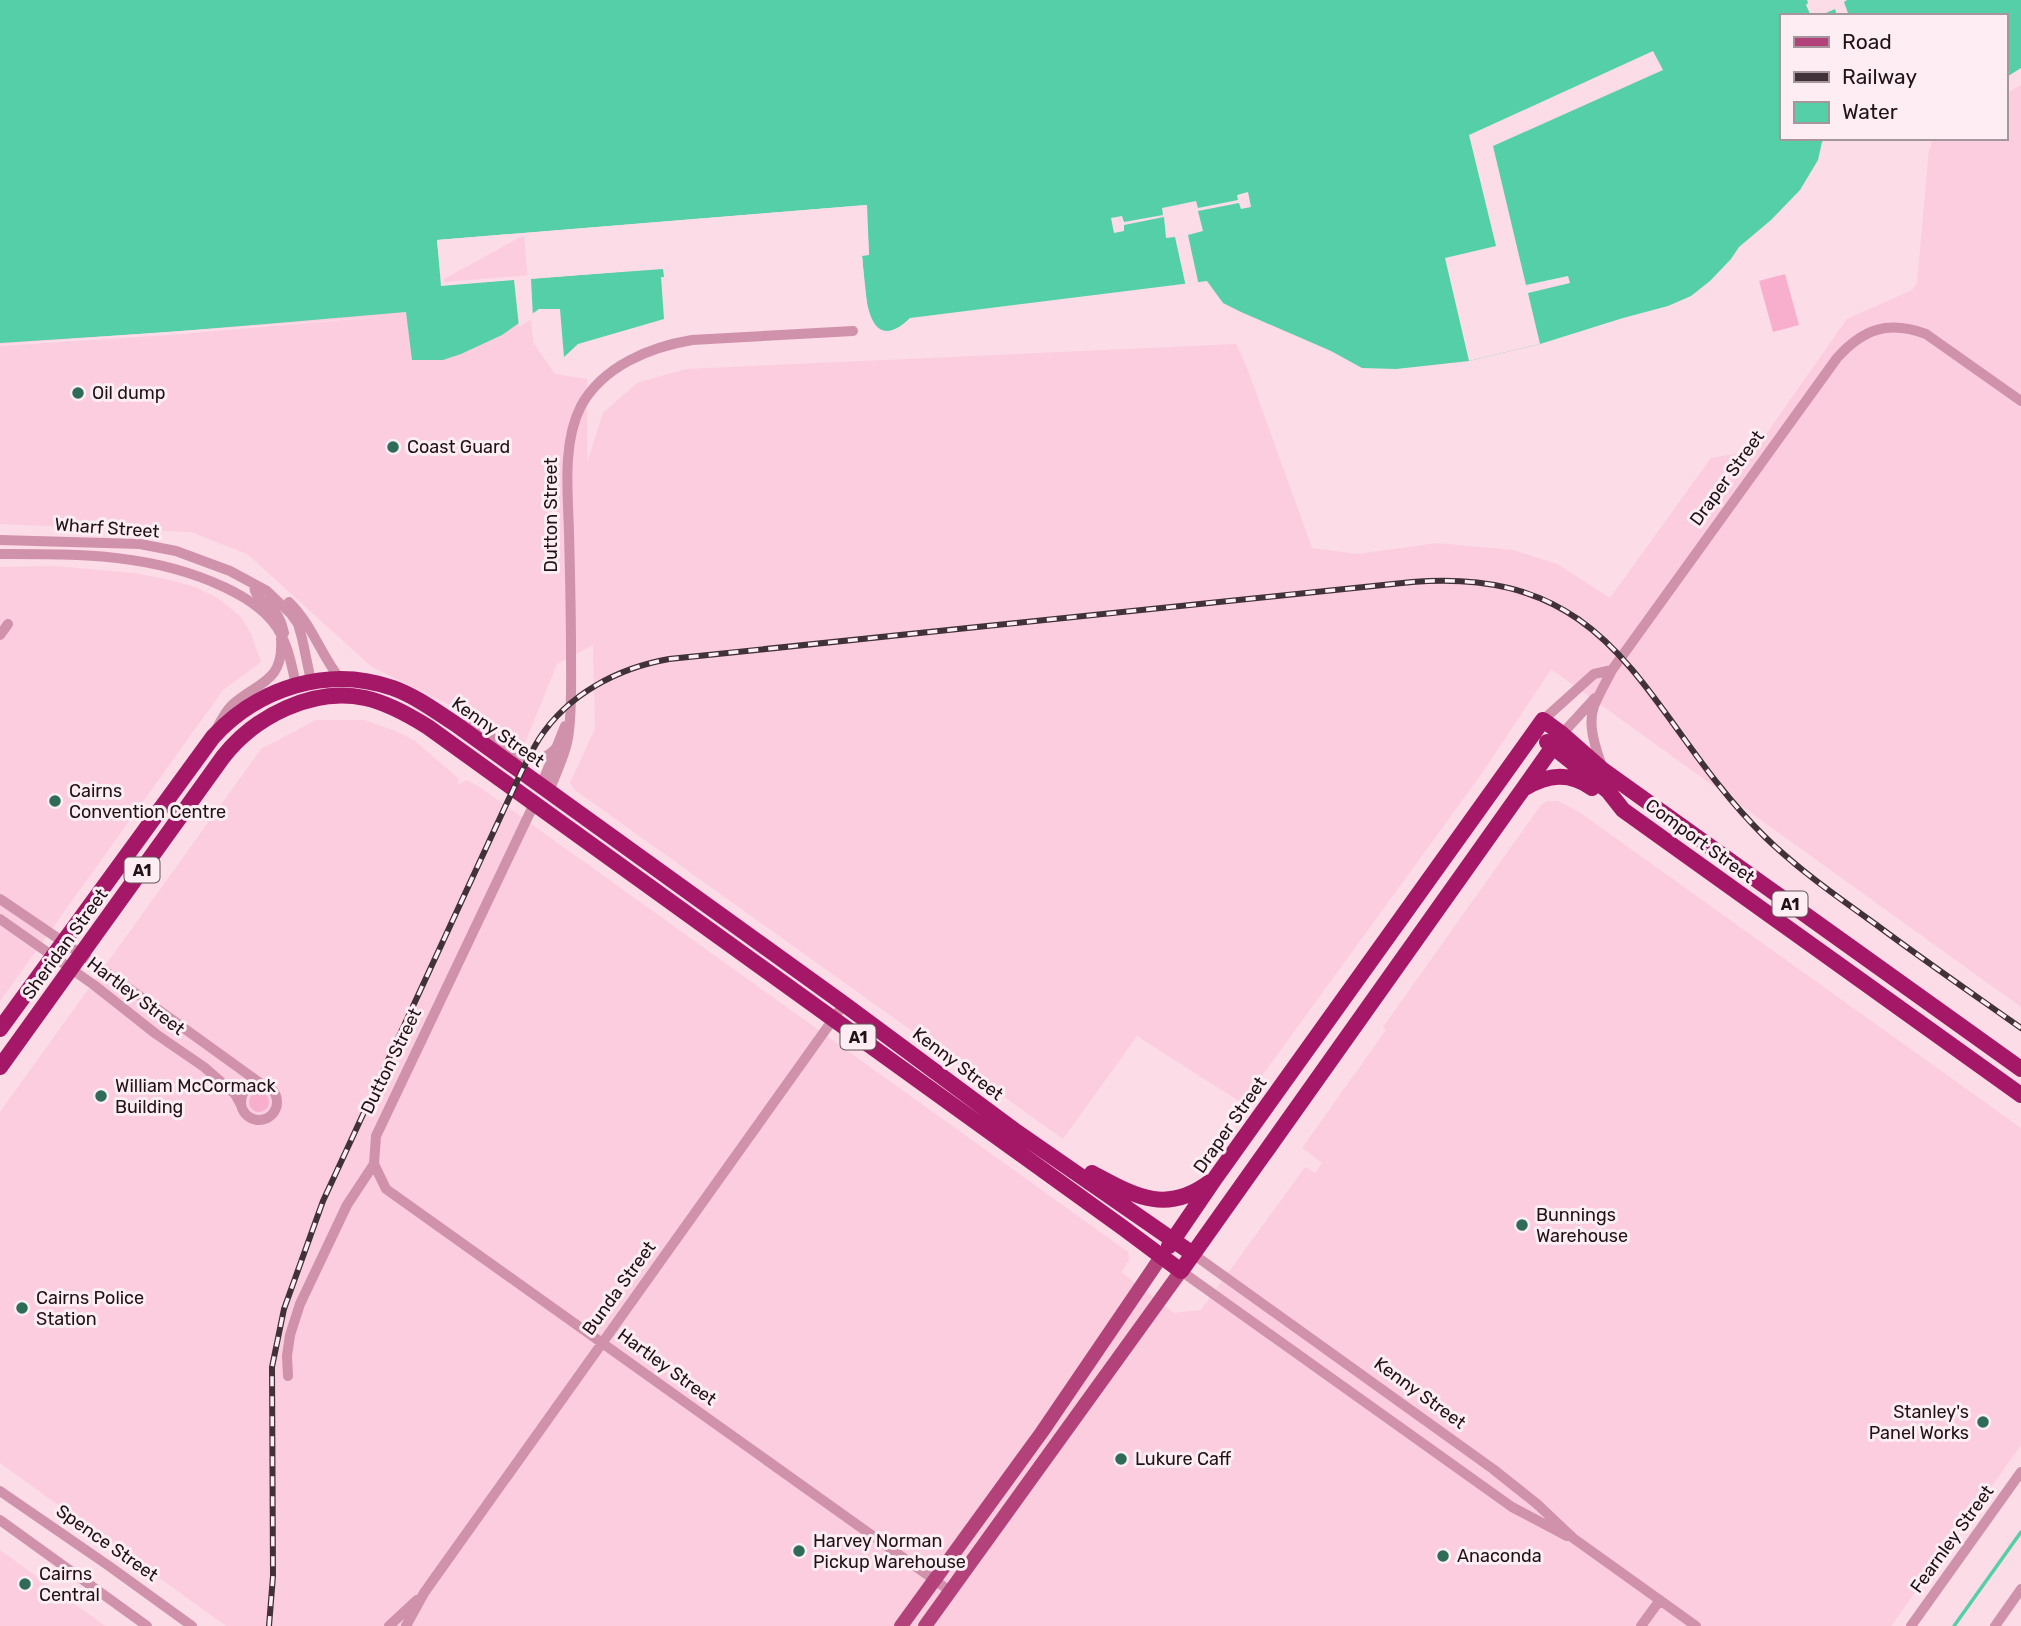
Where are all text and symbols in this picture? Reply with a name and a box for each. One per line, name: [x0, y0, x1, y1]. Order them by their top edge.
legend: [1780, 14, 2007, 140]
text: Road: [1842, 29, 1892, 54]
text: Railway: [1842, 64, 1917, 89]
text: Water: [1842, 99, 1898, 124]
place label: Oil dump: [92, 382, 166, 404]
marker: Oil dump: [70, 385, 86, 401]
street label: Draper Street: [1685, 426, 1769, 530]
place label: Coast Guard: [407, 436, 510, 458]
marker: Coast Guard: [385, 439, 401, 455]
street label: Dutton Street: [540, 457, 562, 573]
street label: Wharf Street: [54, 513, 160, 543]
street label: Kenny Street: [448, 692, 548, 772]
place label: Cairns Convention Centre: [69, 780, 226, 823]
marker: Cairns Convention Centre: [47, 793, 63, 809]
street label: Comport Street: [1641, 794, 1759, 888]
road number: A1: [124, 858, 160, 883]
street label: Sheridan Street: [17, 884, 113, 1004]
road number: A1: [1772, 891, 1808, 916]
street label: Hartley Street: [83, 952, 189, 1040]
street label: Dutton Street: [356, 1004, 426, 1118]
street label: Kenny Street: [908, 1023, 1008, 1105]
road number: A1: [840, 1024, 876, 1050]
street label: Draper Street: [1189, 1073, 1271, 1177]
place label: William McCormack Building: [115, 1075, 276, 1118]
marker: William McCormack Building: [93, 1088, 109, 1104]
place label: Bunnings Warehouse: [1536, 1204, 1628, 1247]
marker: Bunnings Warehouse: [1514, 1217, 1530, 1233]
street label: Bunda Street: [578, 1237, 660, 1339]
place label: Cairns Police Station: [36, 1287, 144, 1330]
marker: Cairns Police Station: [14, 1300, 30, 1316]
street label: Hartley Street: [613, 1324, 721, 1410]
street label: Kenny Street: [1370, 1352, 1470, 1434]
place label: Stanley's Panel Works: [1869, 1401, 1969, 1444]
marker: Stanley's Panel Works: [1975, 1414, 1991, 1430]
place label: Lukure Caff: [1135, 1448, 1232, 1470]
marker: Lukure Caff: [1113, 1451, 1129, 1467]
street label: Fearnley Street: [1905, 1481, 1999, 1597]
street label: Spence Street: [52, 1500, 162, 1586]
place label: Harvey Norman Pickup Warehouse: [813, 1530, 966, 1573]
marker: Harvey Norman Pickup Warehouse: [791, 1543, 807, 1559]
place label: Anaconda: [1457, 1545, 1542, 1567]
marker: Anaconda: [1435, 1548, 1451, 1564]
place label: Cairns Central: [39, 1563, 100, 1606]
marker: Cairns Central: [17, 1576, 33, 1592]

